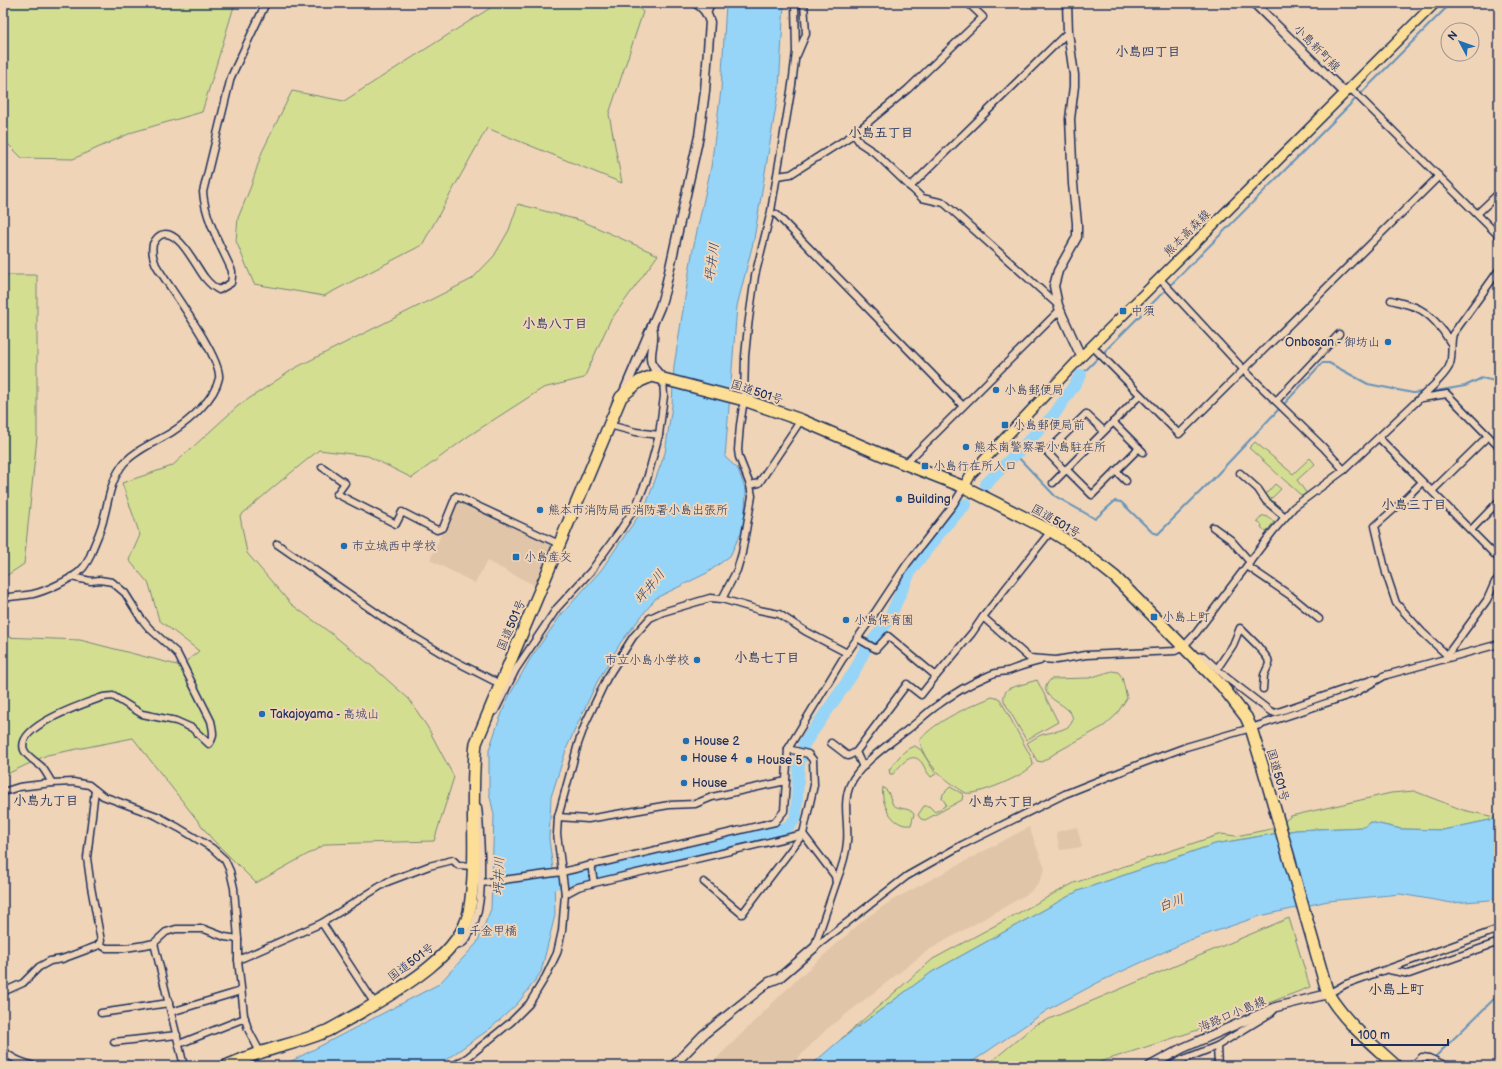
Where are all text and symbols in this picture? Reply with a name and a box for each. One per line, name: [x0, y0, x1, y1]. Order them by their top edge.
street label: 小島新町線: [1290, 22, 1343, 75]
north arrow: [1440, 22, 1480, 62]
text: N: [1445, 28, 1460, 43]
district label: 小島四丁目: [1115, 44, 1181, 60]
district label: 小島五丁目: [848, 125, 914, 141]
street label: 熊本高森線: [1161, 207, 1214, 260]
water label: 坪井川: [701, 242, 723, 283]
place label: 中須: [1131, 304, 1155, 319]
marker: 中須: [1118, 306, 1128, 316]
district label: 小島八丁目: [522, 316, 588, 332]
place label: Onbosan - 御坊山: [1285, 335, 1380, 350]
marker: Onbosan - 御坊山: [1383, 337, 1393, 347]
street label: 国道501号: [729, 377, 785, 408]
place label: 小島郵便局: [1004, 383, 1064, 398]
marker: 小島郵便局: [991, 385, 1001, 395]
place label: 小島郵便局前: [1013, 418, 1085, 433]
marker: 小島郵便局前: [1000, 420, 1010, 430]
place label: 熊本南警察署小島駐在所: [974, 440, 1106, 455]
marker: 熊本南警察署小島駐在所: [961, 442, 971, 452]
place label: 小島行在所入口: [933, 459, 1017, 474]
marker: 小島行在所入口: [920, 461, 930, 471]
place label: Building: [907, 492, 951, 507]
marker: Building: [894, 494, 904, 504]
district label: 小島三丁目: [1381, 497, 1447, 513]
street label: 国道501号: [1028, 501, 1083, 542]
place label: 熊本市消防局西消防署小島出張所: [548, 503, 728, 518]
marker: 熊本市消防局西消防署小島出張所: [535, 505, 545, 515]
place label: 市立城西中学校: [352, 539, 436, 554]
marker: 市立城西中学校: [339, 541, 349, 551]
place label: 小島産交: [524, 550, 572, 565]
marker: 小島産交: [511, 552, 521, 562]
water label: 坪井川: [631, 567, 668, 607]
street label: 国道501号: [494, 597, 529, 653]
place label: 小島上町: [1162, 610, 1210, 625]
marker: 小島上町: [1149, 612, 1159, 622]
place label: 小島保育園: [854, 613, 914, 628]
marker: 小島保育園: [841, 615, 851, 625]
district label: 小島七丁目: [734, 650, 800, 666]
place label: 市立小島小学校: [605, 653, 689, 668]
marker: 市立小島小学校: [692, 655, 702, 665]
place label: Takajoyama - 高城山: [270, 707, 379, 722]
marker: Takajoyama - 高城山: [257, 709, 267, 719]
place label: House 2: [694, 734, 740, 749]
marker: House 2: [681, 736, 691, 746]
street label: 国道501号: [1263, 747, 1292, 803]
place label: House 4: [692, 751, 738, 766]
marker: House 4: [679, 753, 689, 763]
place label: House 5: [757, 753, 802, 768]
marker: House 5: [744, 755, 754, 765]
place label: House: [692, 776, 727, 791]
marker: House: [679, 778, 689, 788]
district label: 小島九丁目: [13, 793, 79, 809]
district label: 小島六丁目: [968, 794, 1034, 810]
water label: 坪井川: [490, 856, 508, 896]
water label: 白川: [1156, 891, 1186, 915]
place label: 千金甲橋: [469, 924, 517, 939]
marker: 千金甲橋: [456, 926, 466, 936]
street label: 国道501号: [385, 940, 438, 985]
district label: 小島上町: [1368, 981, 1424, 998]
street label: 海路口小島線: [1196, 993, 1268, 1035]
scale bar: [1352, 1021, 1448, 1047]
text: 100 m: [1358, 1028, 1390, 1043]

